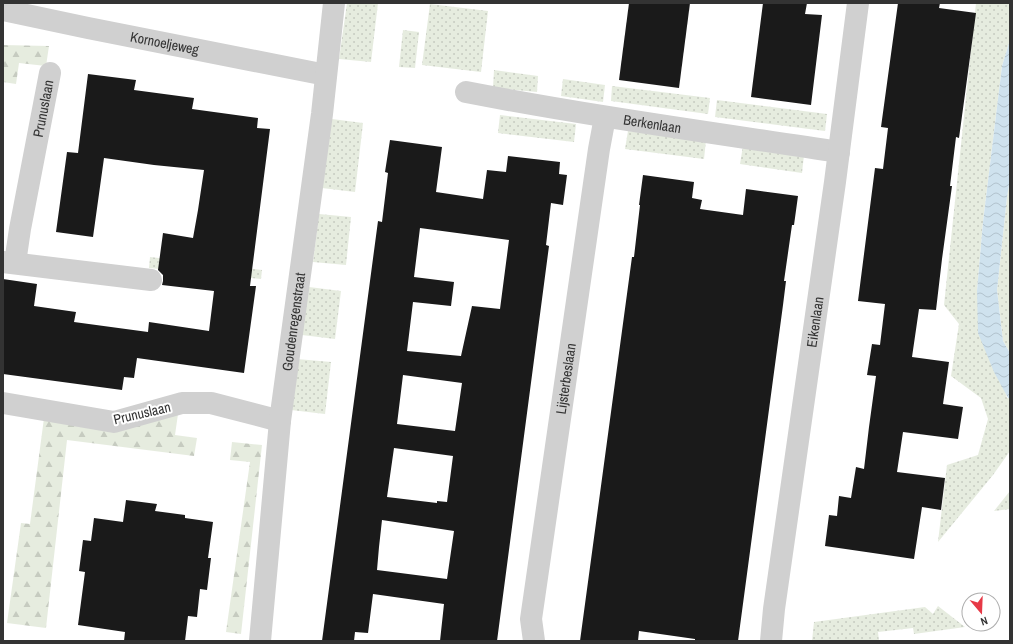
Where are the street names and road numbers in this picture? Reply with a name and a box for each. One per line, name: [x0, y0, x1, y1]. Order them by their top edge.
street label: Kornoeljeweg: [129, 28, 201, 59]
street label: Prunuslaan: [29, 78, 57, 139]
street label: Berkenlaan: [622, 110, 682, 137]
street label: Goudenregenstraat: [278, 272, 309, 372]
street label: Eikenlaan: [802, 295, 828, 349]
street label: Lijsterbeslaan: [552, 342, 580, 415]
street label: Prunuslaan: [112, 398, 172, 428]

